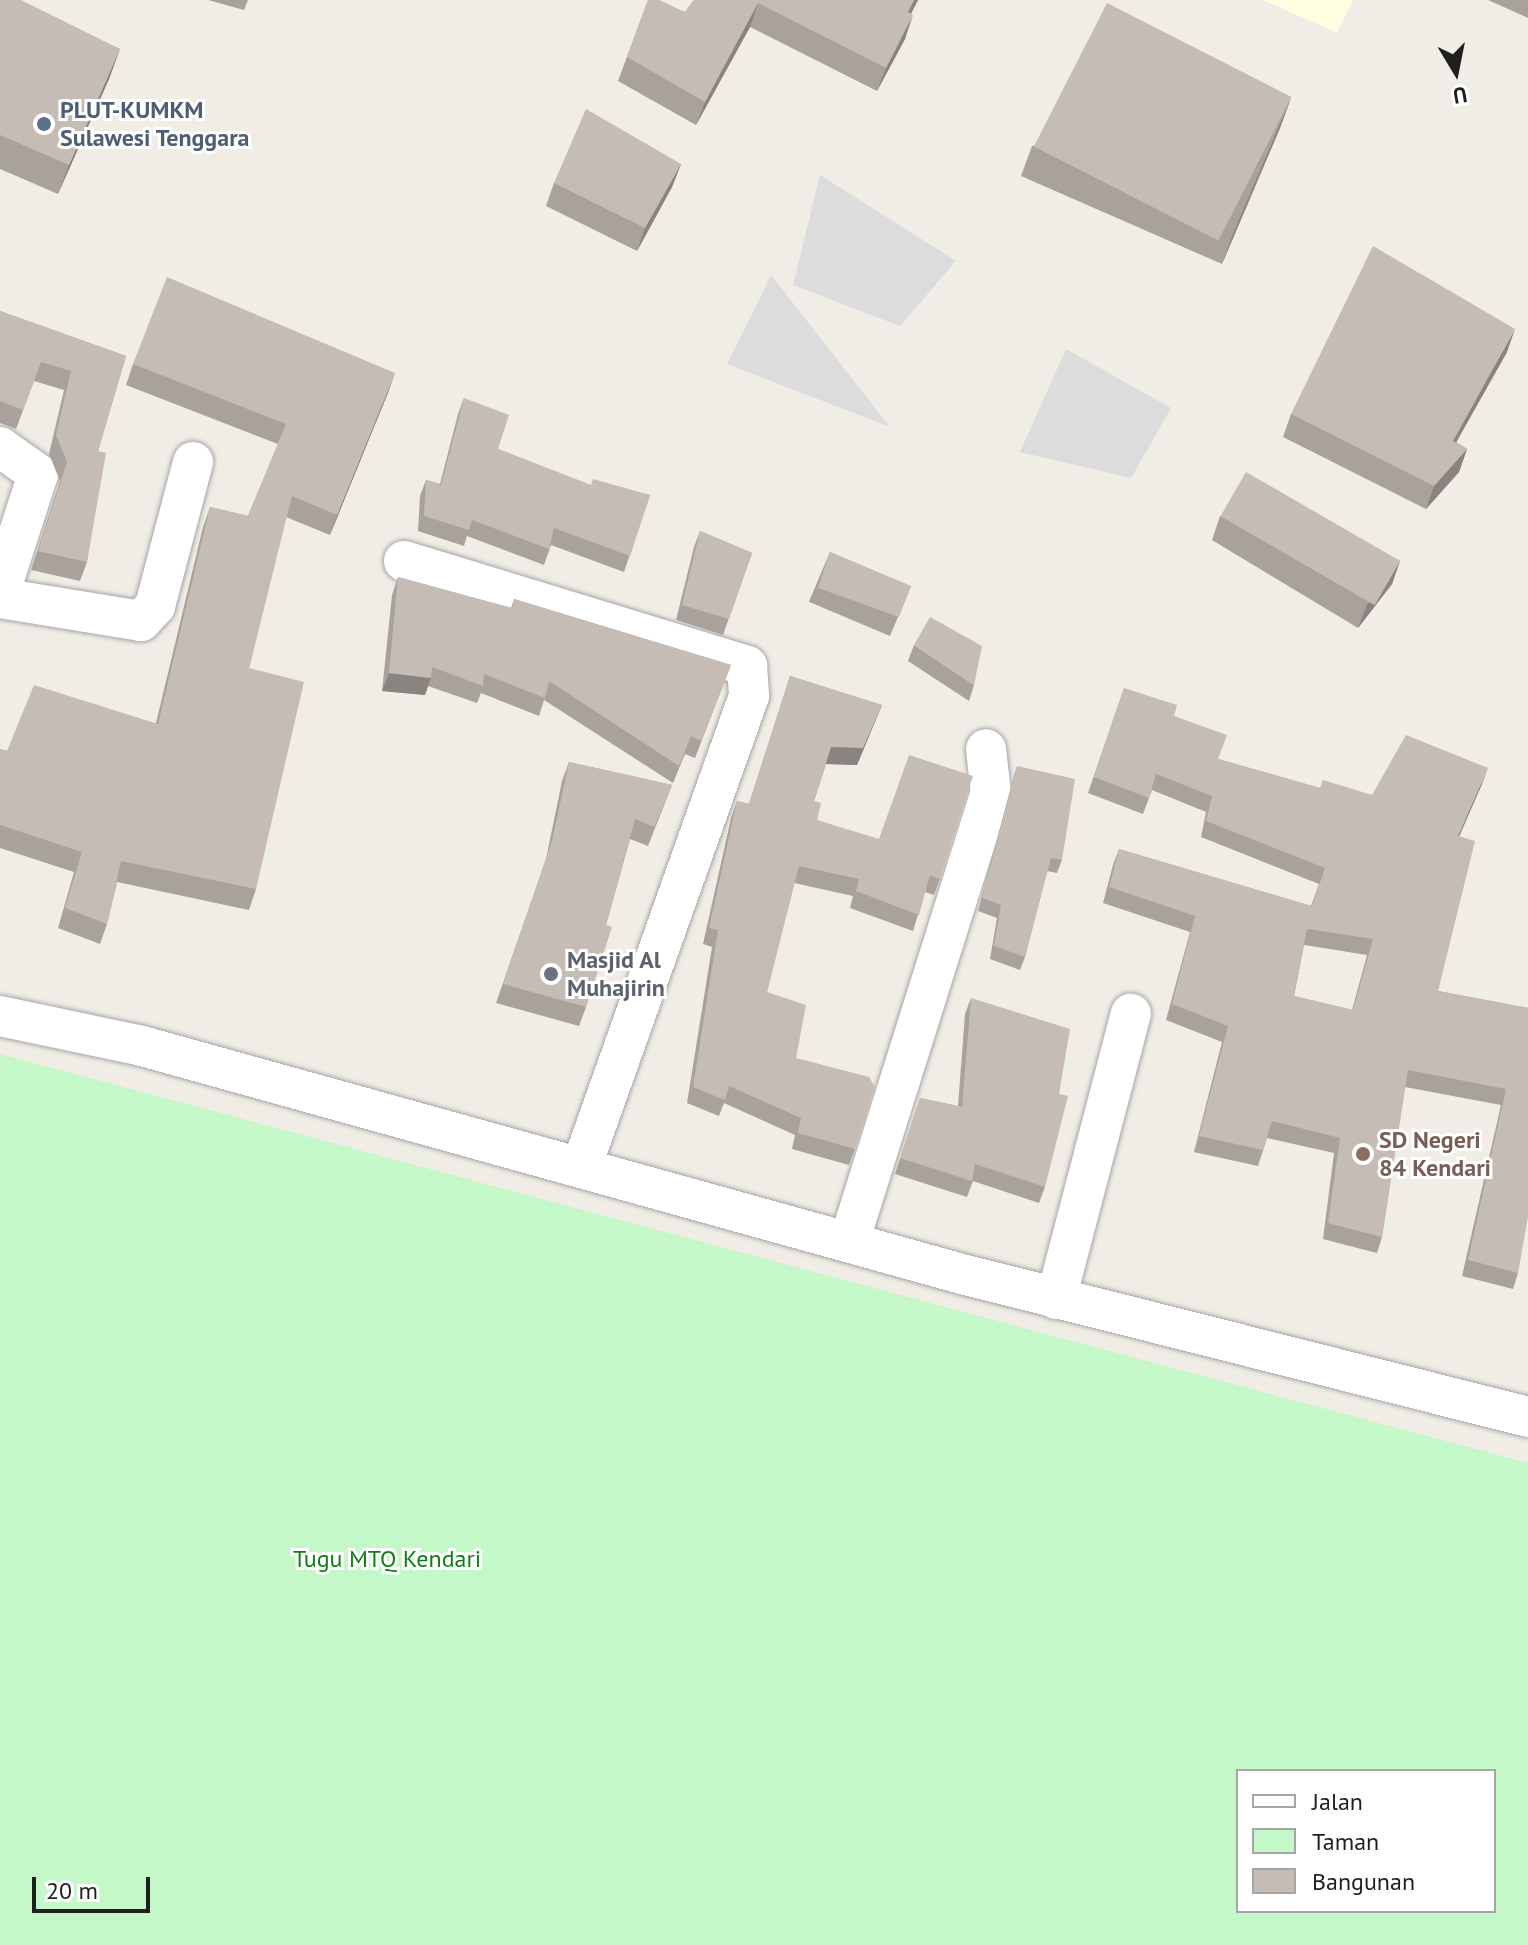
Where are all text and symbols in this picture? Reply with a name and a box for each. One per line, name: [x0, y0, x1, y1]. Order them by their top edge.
north arrow: [1416, 32, 1496, 112]
text: U: [1451, 81, 1469, 111]
place label: PLUT-KUMKM Sulawesi Tenggara: [60, 96, 250, 152]
marker: PLUT-KUMKM Sulawesi Tenggara: [35, 115, 53, 133]
place label: Masjid Al Muhajirin: [567, 946, 665, 1002]
marker: Masjid Al Muhajirin: [542, 965, 560, 983]
place label: SD Negeri 84 Kendari: [1379, 1126, 1491, 1182]
marker: SD Negeri 84 Kendari: [1354, 1145, 1372, 1163]
park label: Tugu MTQ Kendari: [293, 1545, 481, 1573]
legend: [1236, 1769, 1496, 1913]
text: Jalan: [1312, 1786, 1363, 1817]
text: Taman: [1312, 1826, 1379, 1857]
scale bar: [36, 1861, 154, 1911]
text: Bangunan: [1312, 1866, 1415, 1897]
text: 20 m: [46, 1875, 98, 1906]

